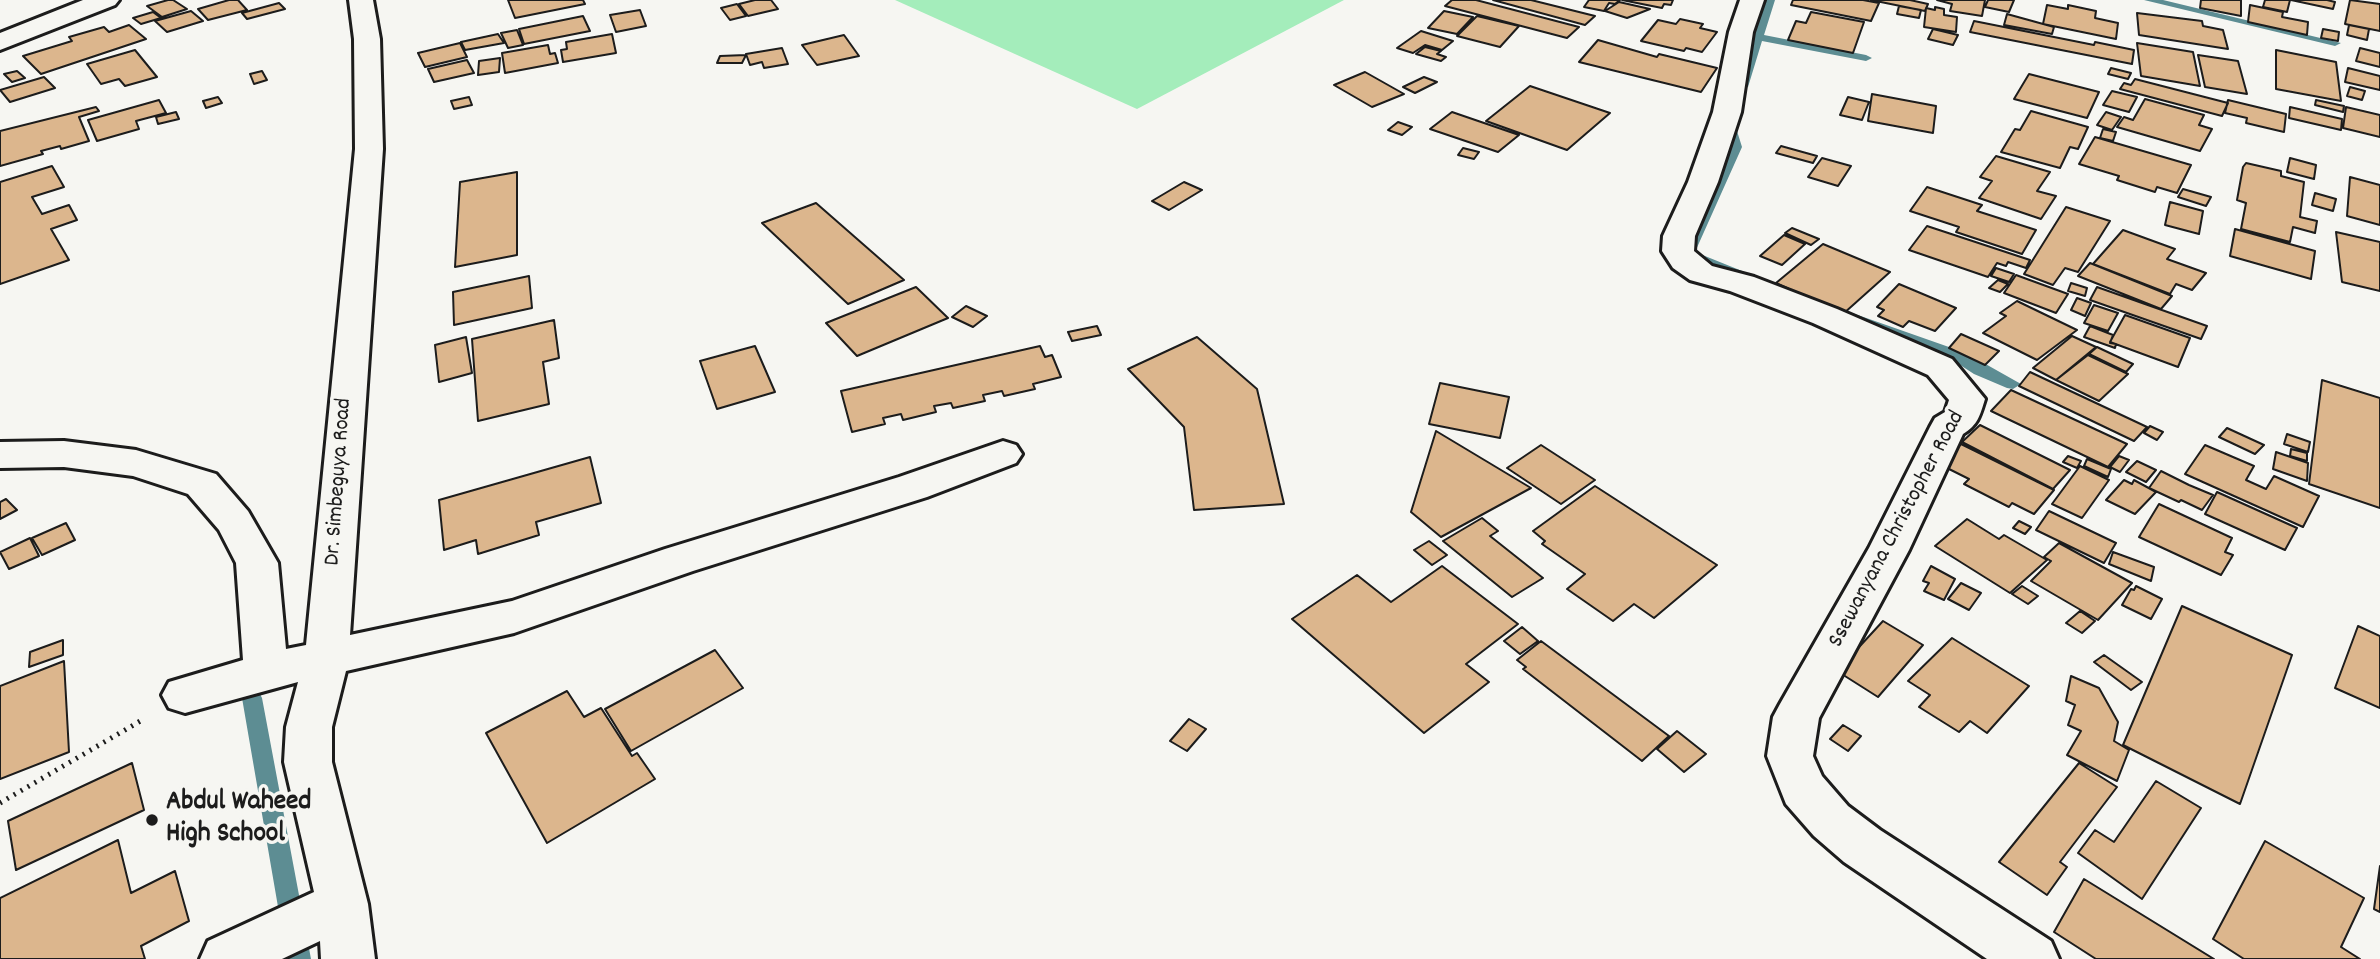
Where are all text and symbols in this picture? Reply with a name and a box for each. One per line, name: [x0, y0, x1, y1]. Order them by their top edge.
street label: Dr. Simbeguya Road: [320, 397, 360, 567]
street label: Ssewanyana Christopher Road: [1824, 407, 1972, 653]
place label: Abdul Waheed High School: [166, 787, 311, 853]
marker: Abdul Waheed High School: [144, 812, 160, 828]

